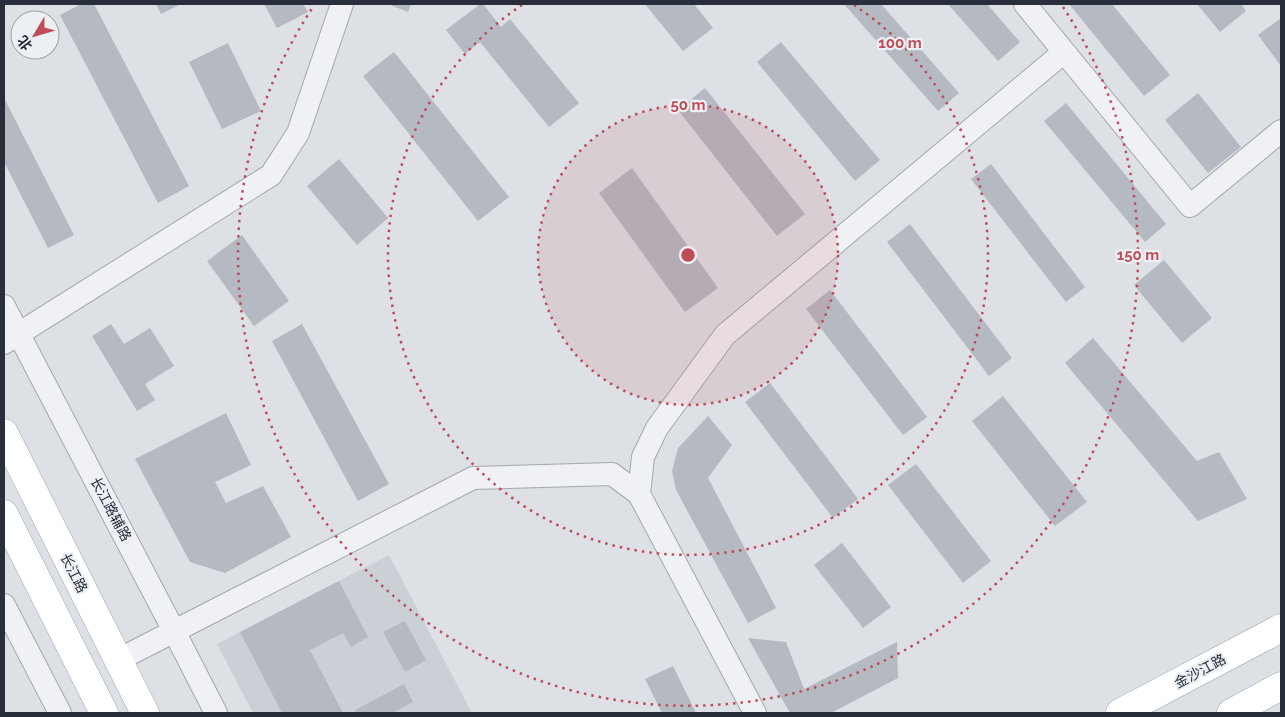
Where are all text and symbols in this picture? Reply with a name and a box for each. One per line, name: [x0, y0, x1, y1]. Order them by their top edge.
north arrow: [10, 10, 60, 60]
text: 北: [14, 33, 35, 53]
text: 100 m: [878, 34, 922, 52]
text: 50 m: [670, 96, 706, 114]
centre of rings: [679, 246, 697, 264]
text: 150 m: [1117, 246, 1159, 264]
street label: 长江路辅路: [88, 474, 134, 544]
street label: 长江路: [57, 551, 91, 595]
street label: 金沙江路: [1172, 651, 1228, 691]

